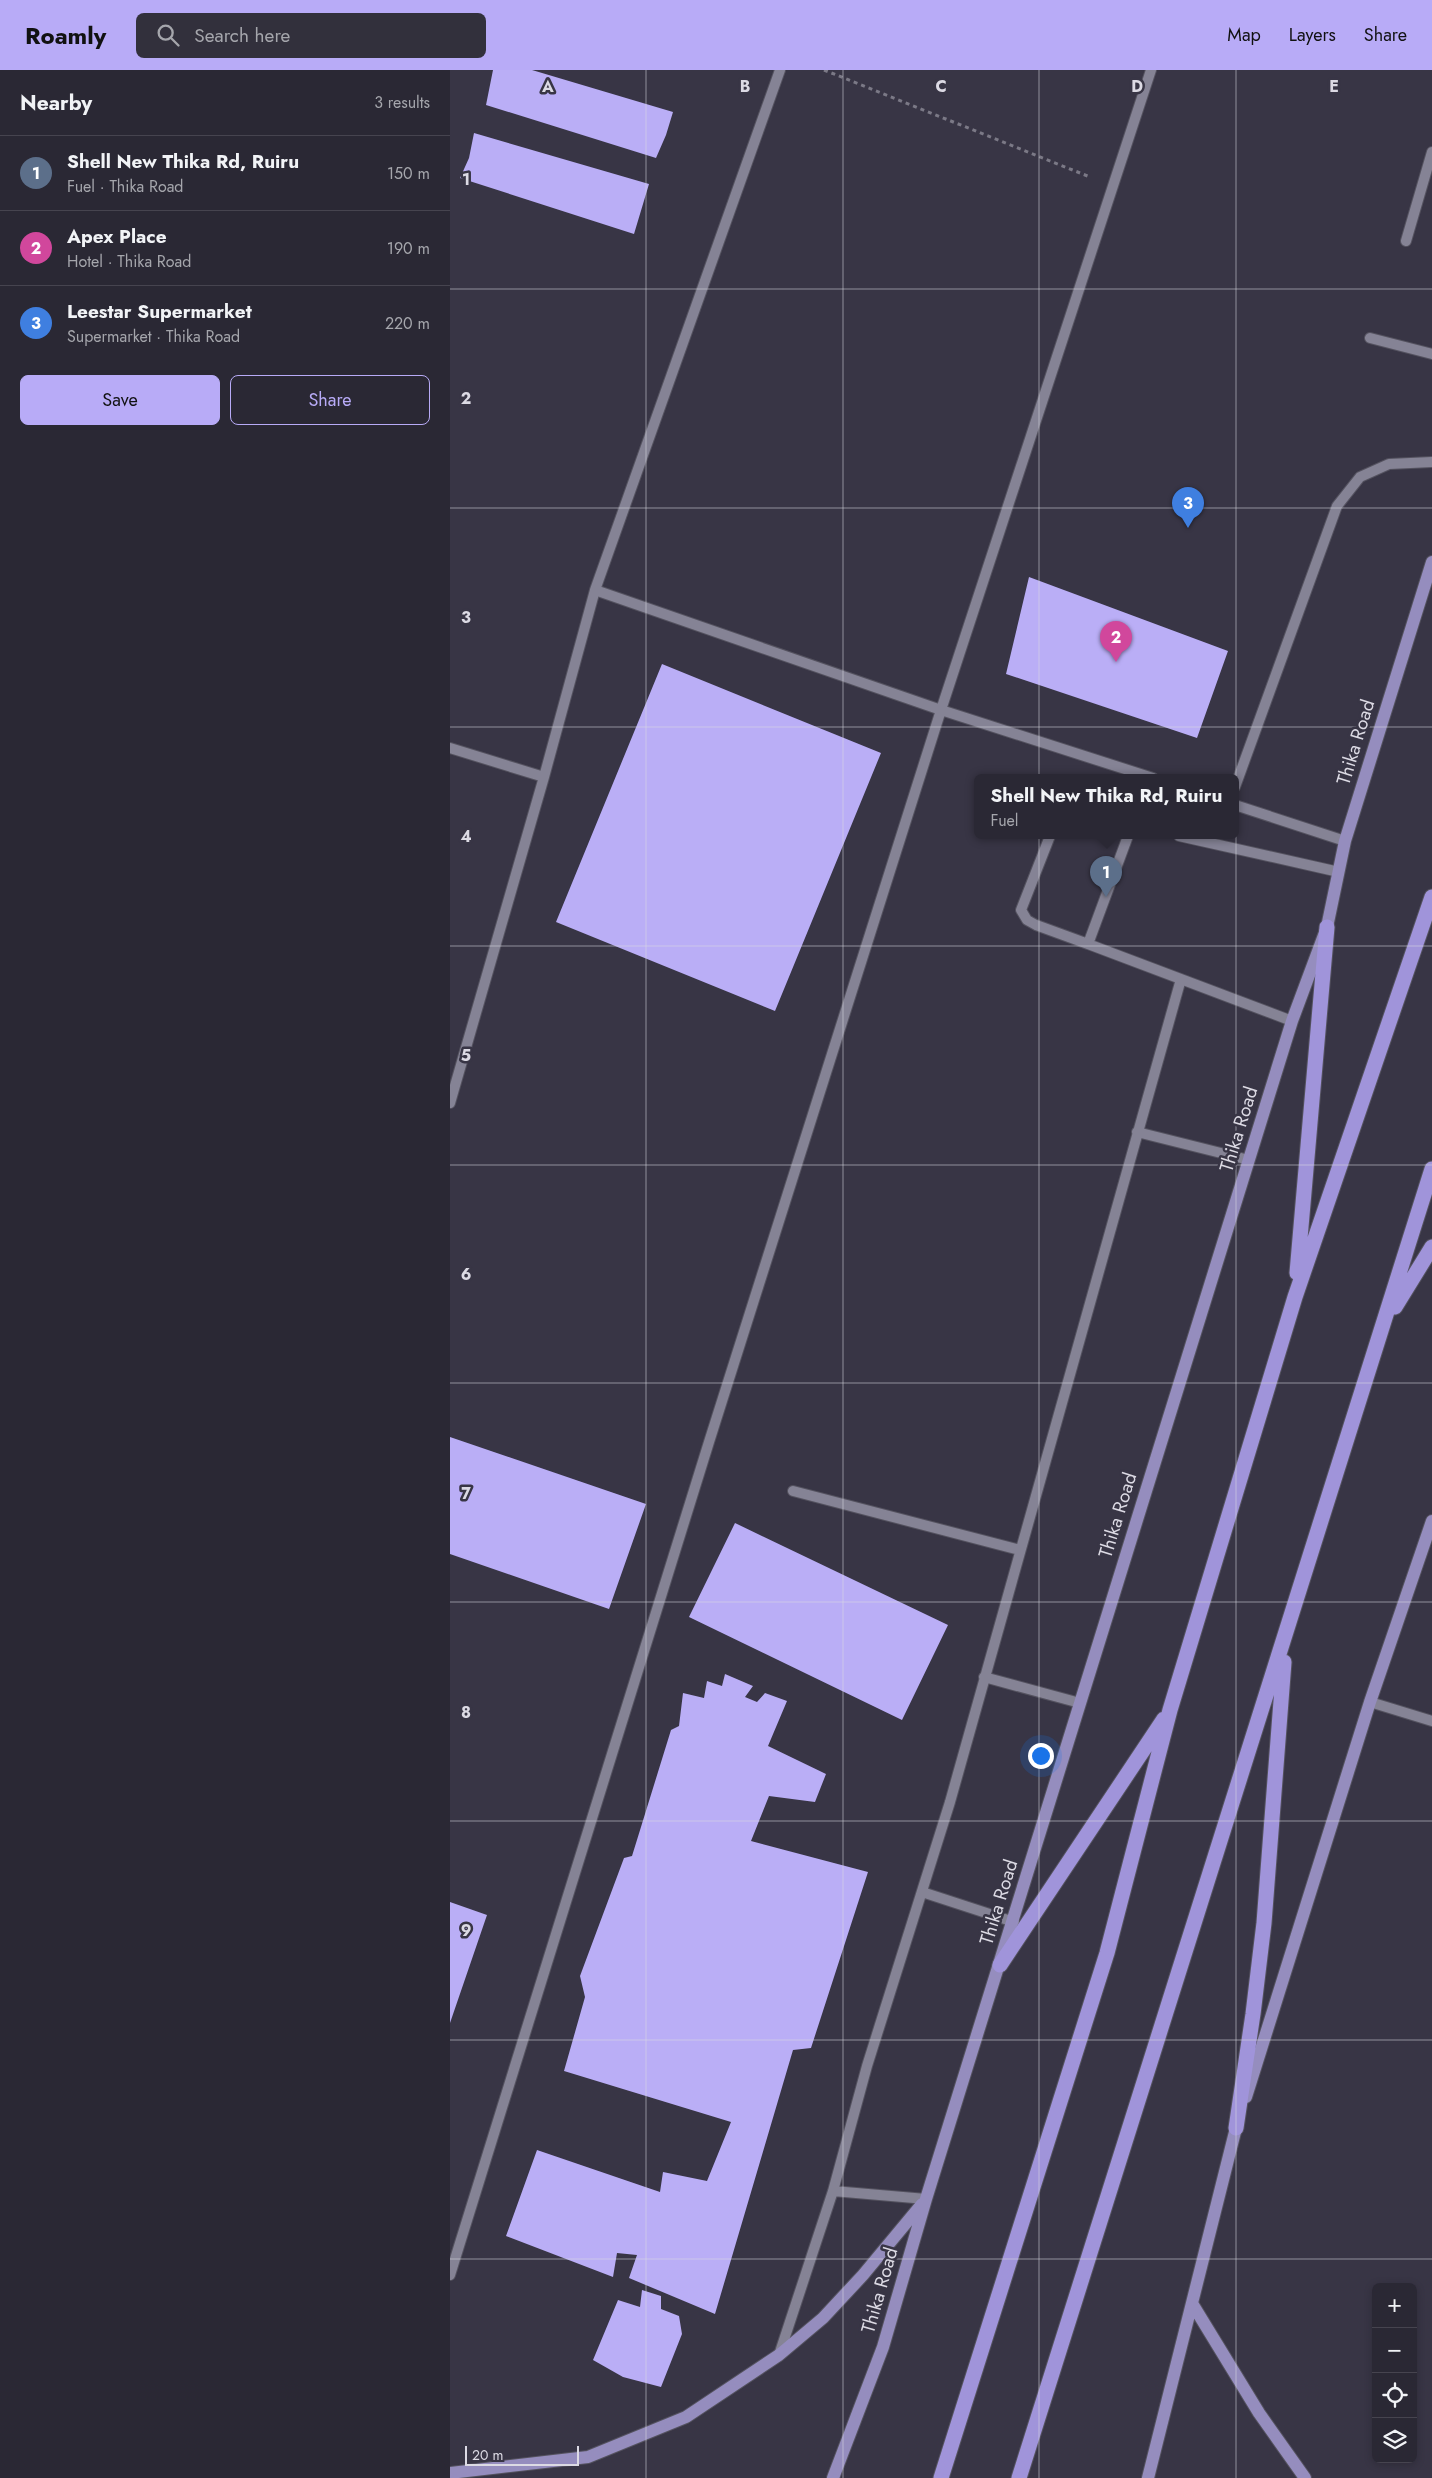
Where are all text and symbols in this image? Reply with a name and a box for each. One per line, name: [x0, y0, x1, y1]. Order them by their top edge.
search box: [136, 13, 486, 58]
text: Roamly: [25, 18, 106, 53]
icon: search: [154, 21, 182, 49]
text: Search here: [194, 22, 290, 49]
text: Map: [1227, 22, 1261, 48]
text: Layers: [1289, 22, 1336, 48]
text: Share: [1364, 22, 1407, 48]
text: A: [541, 75, 554, 98]
text: B: [740, 75, 750, 98]
text: C: [935, 75, 947, 98]
text: D: [1131, 75, 1143, 98]
text: E: [1329, 75, 1339, 98]
text: Nearby: [20, 88, 92, 118]
text: 3 results: [374, 91, 430, 114]
text: Shell New Thika Rd, Ruiru: [67, 148, 299, 175]
text: 1: [32, 162, 40, 185]
text: 150 m: [387, 162, 430, 185]
text: 1: [462, 168, 470, 191]
text: Fuel · Thika Road: [67, 175, 183, 198]
text: Apex Place: [67, 223, 167, 250]
text: 2: [31, 237, 41, 260]
text: 190 m: [387, 237, 430, 260]
text: Hotel · Thika Road: [67, 250, 191, 273]
text: Leestar Supermarket: [67, 298, 252, 325]
text: 3: [31, 312, 41, 335]
text: 220 m: [385, 312, 430, 335]
text: Supermarket · Thika Road: [67, 325, 240, 348]
button: Save: [20, 375, 220, 425]
button: Share: [230, 375, 430, 425]
text: 2: [461, 387, 471, 410]
pin: 3: [1172, 487, 1204, 528]
text: 3: [461, 606, 471, 629]
pin: 2: [1100, 621, 1132, 662]
street label: Thika Road: [1330, 696, 1381, 788]
popup: [974, 774, 1239, 839]
text: Shell New Thika Rd, Ruiru: [990, 782, 1223, 809]
text: Fuel: [990, 809, 1018, 832]
text: 4: [460, 825, 472, 848]
pin: 1: [1090, 856, 1122, 897]
text: 5: [461, 1044, 471, 1067]
street label: Thika Road: [1213, 1083, 1264, 1175]
text: 6: [461, 1263, 471, 1286]
street label: Thika Road: [1092, 1469, 1143, 1561]
text: 7: [461, 1482, 471, 1505]
text: 8: [461, 1701, 471, 1724]
your location: [1028, 1743, 1054, 1769]
street label: Thika Road: [973, 1856, 1024, 1948]
text: 9: [461, 1919, 471, 1942]
street label: Thika Road: [854, 2244, 905, 2336]
map controls: [1372, 2283, 1417, 2463]
button: +: [1372, 2283, 1417, 2328]
button: −: [1372, 2328, 1417, 2373]
button: locate: [1372, 2373, 1417, 2418]
button: layers: [1372, 2418, 1417, 2463]
scale bar: [465, 2443, 579, 2466]
text: 20 m: [472, 2445, 504, 2465]

